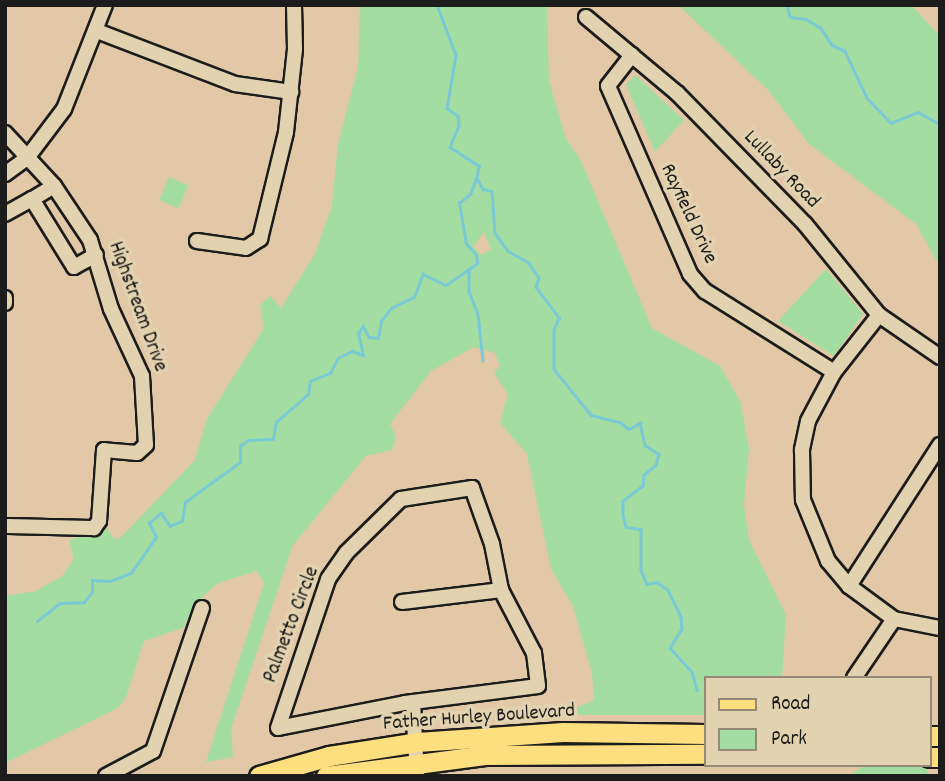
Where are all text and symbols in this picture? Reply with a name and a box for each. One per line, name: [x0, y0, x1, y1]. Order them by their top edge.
street label: Lullaby Road: [737, 126, 825, 214]
street label: Rayfield Drive: [654, 160, 722, 268]
street label: Highstream Drive: [102, 239, 172, 375]
street label: Palmetto Circle: [258, 563, 326, 687]
legend: [704, 676, 931, 767]
text: Road: [771, 690, 810, 720]
street label: Father Hurley Boulevard: [382, 699, 576, 737]
text: Park: [771, 725, 807, 755]

